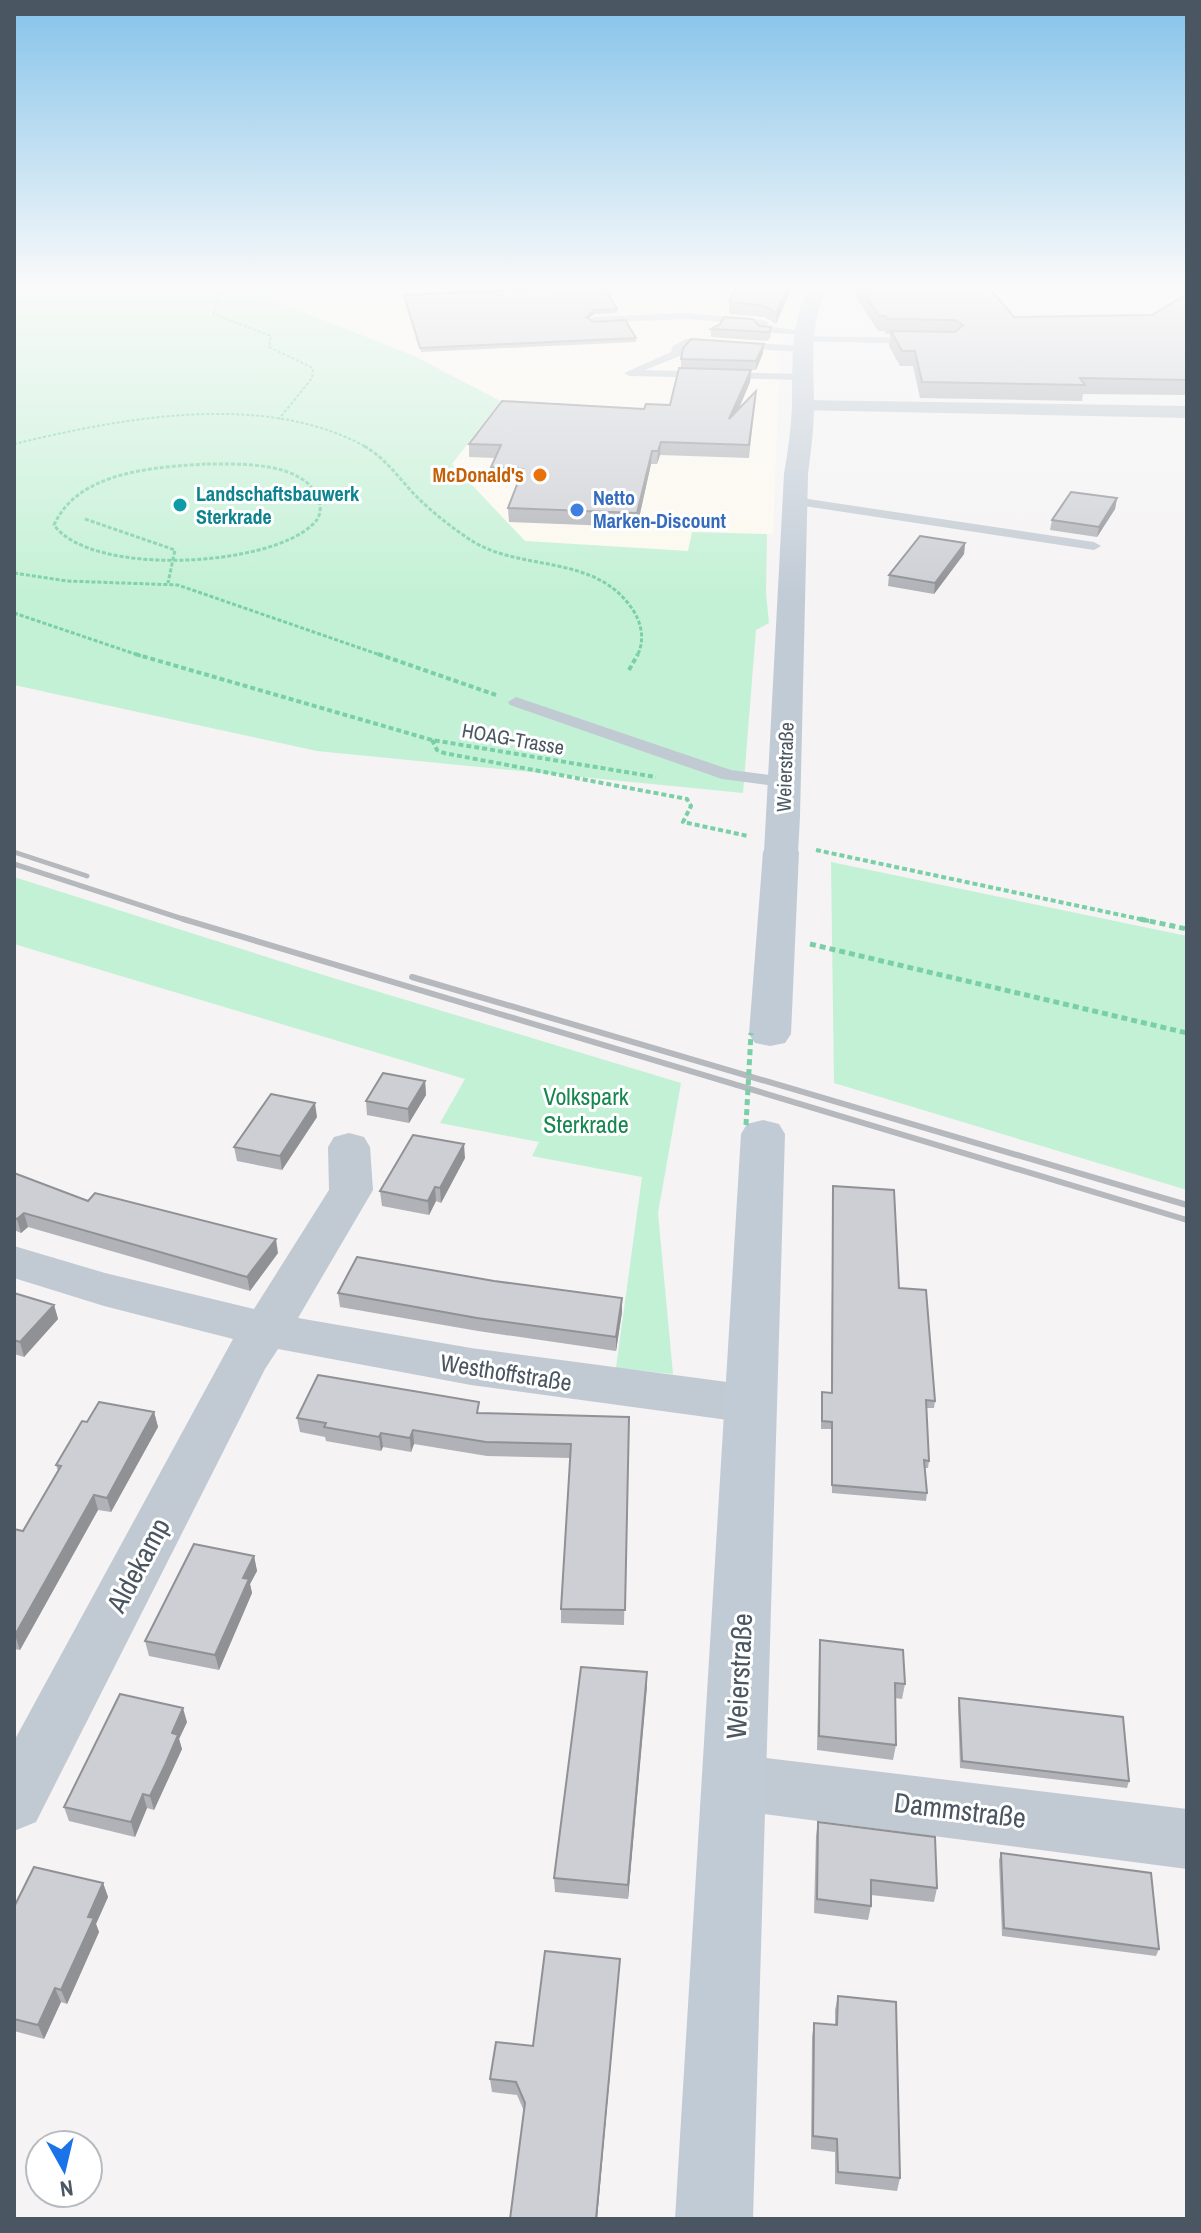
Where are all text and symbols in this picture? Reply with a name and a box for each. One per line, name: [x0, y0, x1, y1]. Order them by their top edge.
place label: McDonald's: [433, 461, 524, 488]
marker: McDonald's: [531, 466, 549, 484]
place label: Landschaftsbauwerk Sterkrade: [196, 480, 360, 530]
place label: Netto Marken-Discount: [593, 484, 727, 534]
marker: Landschaftsbauwerk Sterkrade: [171, 496, 189, 514]
marker: Netto Marken-Discount: [568, 501, 586, 519]
street label: HOAG-Trasse: [460, 716, 566, 761]
street label: Weierstraße: [769, 722, 800, 812]
park label: Volkspark Sterkrade: [543, 1080, 629, 1140]
street label: Westhoffstraße: [438, 1346, 574, 1398]
street label: Aldekamp: [97, 1511, 179, 1620]
street label: Weierstraße: [717, 1612, 761, 1740]
street label: Dammstraße: [892, 1783, 1028, 1837]
north arrow: [24, 2129, 104, 2209]
text: N: [58, 2173, 75, 2205]

